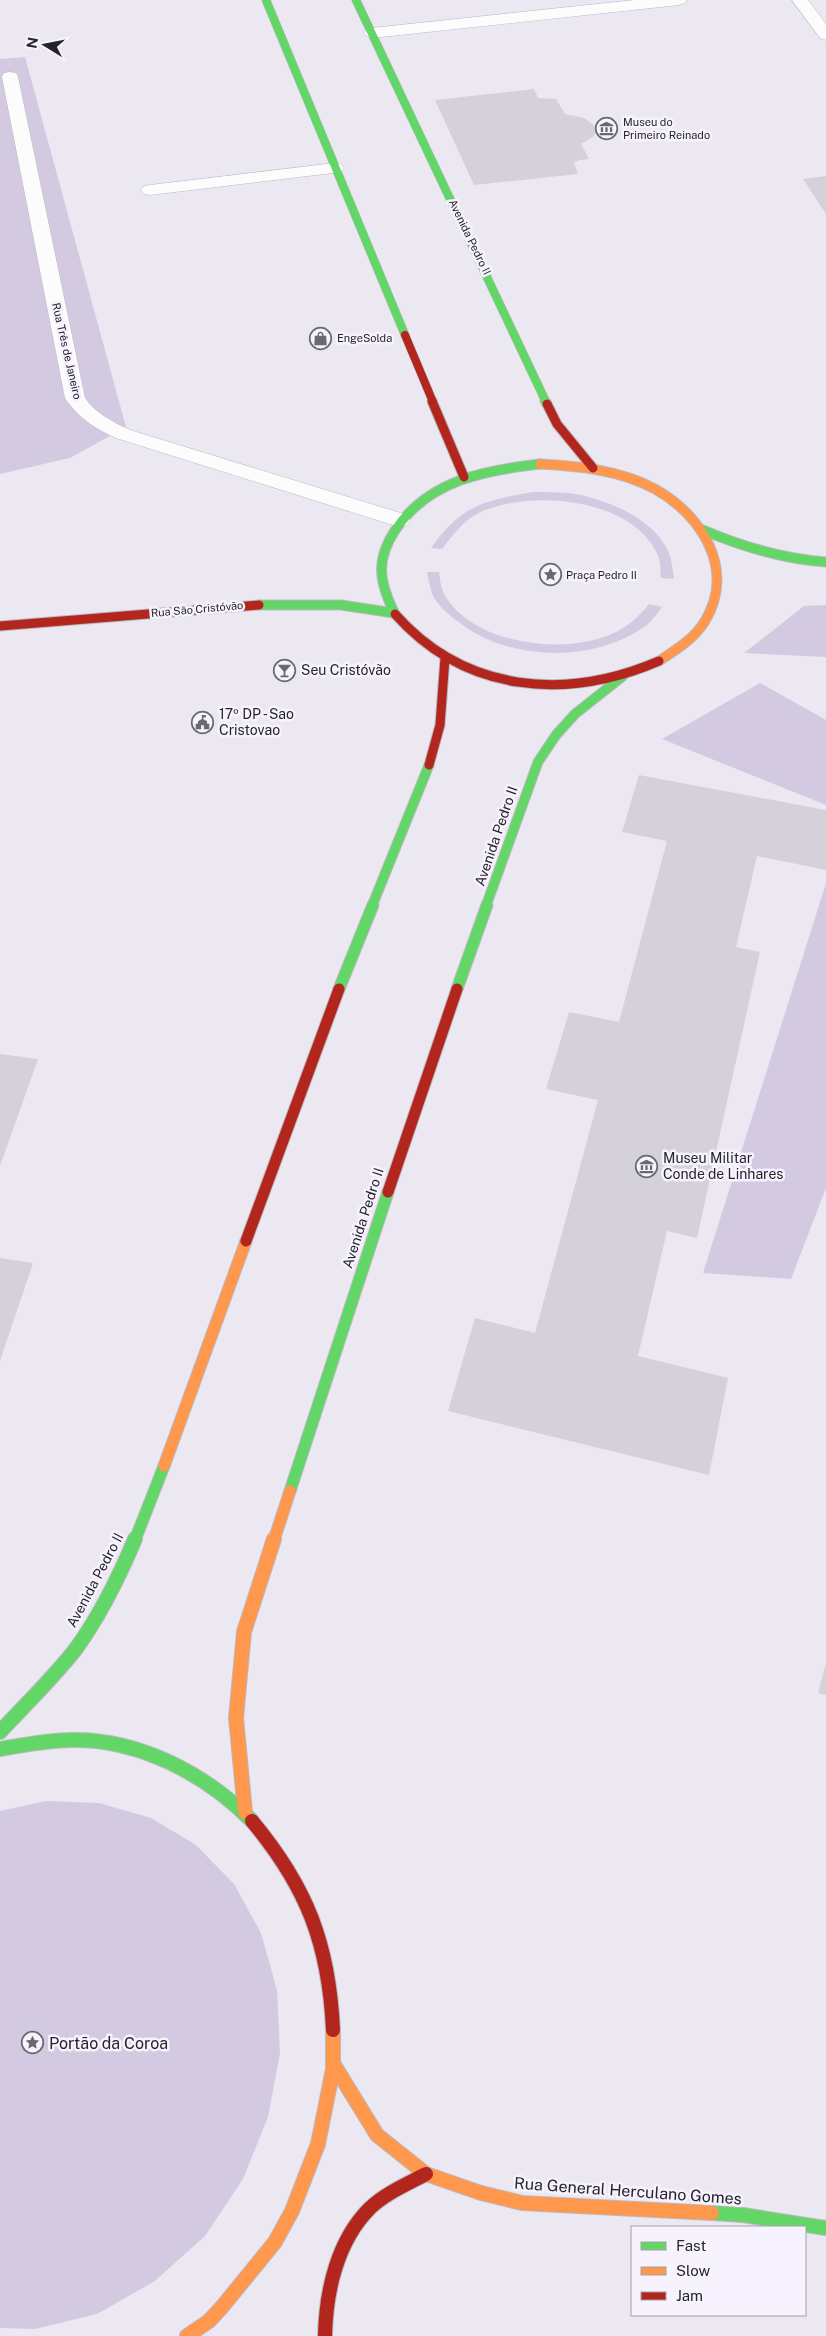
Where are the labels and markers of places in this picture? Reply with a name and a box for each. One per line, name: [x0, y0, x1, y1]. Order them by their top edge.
museum icon: Museu do Primeiro Reinado: [595, 116, 619, 140]
place label: Museu do Primeiro Reinado: [623, 116, 710, 141]
shop icon: EngeSolda: [309, 326, 333, 350]
place label: EngeSolda: [337, 332, 392, 344]
place icon: Praça Pedro II: [538, 563, 562, 587]
place label: Praça Pedro II: [566, 569, 637, 582]
bar icon: Seu Cristóvão: [273, 658, 297, 682]
place label: Seu Cristóvão: [301, 662, 391, 678]
place label: 17º DP - Sao Cristovao: [219, 706, 294, 738]
public building icon: 17º DP - Sao Cristovao: [191, 710, 215, 734]
place label: Museu Militar Conde de Linhares: [663, 1150, 783, 1182]
museum icon: Museu Militar Conde de Linhares: [635, 1154, 659, 1178]
place icon: Portão da Coroa: [21, 2031, 45, 2055]
place label: Portão da Coroa: [49, 2034, 168, 2053]

